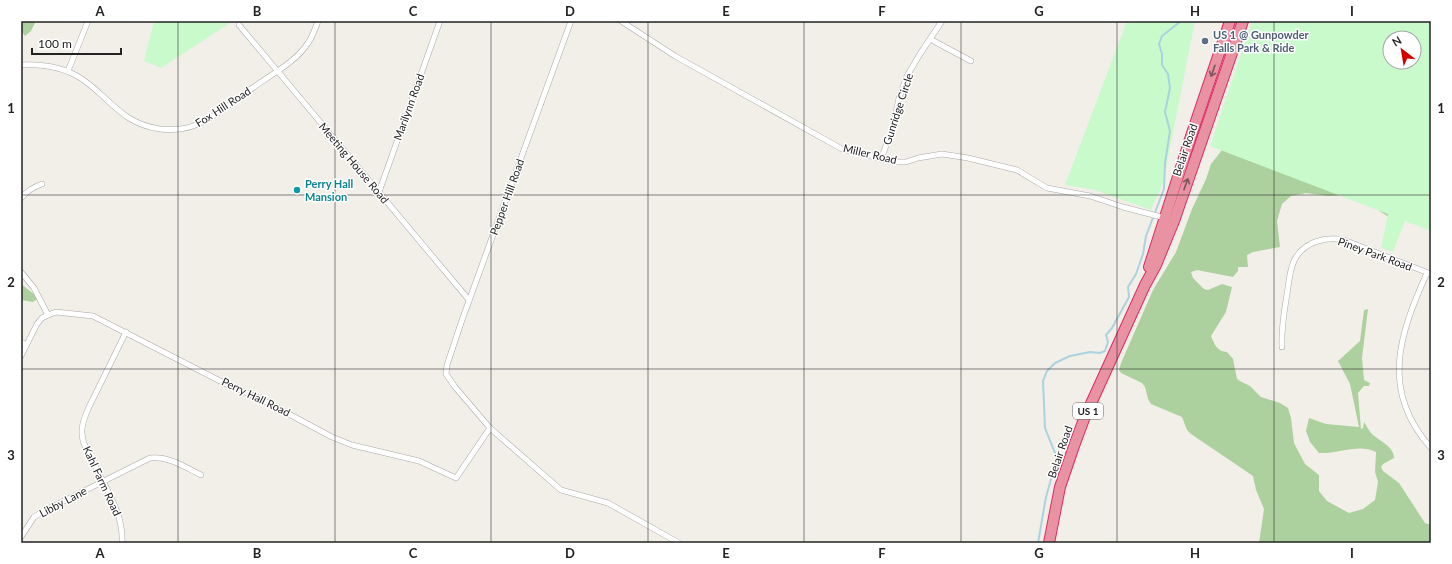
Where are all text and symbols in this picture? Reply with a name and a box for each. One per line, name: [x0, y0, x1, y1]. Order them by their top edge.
text: A: [94, 3, 105, 19]
text: B: [253, 3, 262, 19]
text: C: [409, 3, 418, 19]
text: D: [565, 3, 575, 19]
text: E: [722, 3, 730, 19]
text: F: [878, 3, 886, 19]
text: G: [1034, 3, 1044, 19]
text: H: [1190, 3, 1200, 19]
text: I: [1350, 3, 1354, 19]
place label: US 1 @ Gunpowder Falls Park & Ride: [1213, 28, 1310, 54]
scale bar: [32, 30, 121, 56]
north arrow: [1382, 30, 1422, 70]
text: N: [1390, 33, 1404, 49]
text: 100 m: [38, 36, 72, 51]
marker: US 1 @ Gunpowder Falls Park & Ride: [1200, 36, 1210, 46]
one-way arrow: [1209, 64, 1216, 77]
street label: Gunridge Circle: [880, 71, 915, 146]
street label: Marilynn Road: [390, 72, 427, 142]
street label: Fox Hill Road: [193, 84, 253, 129]
text: 1: [7, 100, 15, 116]
text: 1: [1437, 100, 1445, 116]
street label: Meeting House Road: [317, 120, 392, 206]
street label: Belair Road: [1170, 122, 1200, 178]
street label: Miller Road: [842, 141, 898, 166]
street label: Pepper Hill Road: [487, 157, 526, 237]
place label: Perry Hall Mansion: [305, 177, 353, 203]
one-way arrow: [1183, 178, 1191, 190]
marker: Perry Hall Mansion: [292, 185, 302, 195]
street label: Piney Park Road: [1336, 234, 1414, 273]
text: 2: [7, 274, 15, 290]
text: 2: [1437, 274, 1445, 290]
street label: Perry Hall Road: [220, 374, 293, 419]
road number: US 1: [1073, 403, 1103, 419]
street label: Belair Road: [1045, 424, 1075, 480]
street label: Kahl Farm Road: [81, 444, 124, 518]
text: 3: [7, 447, 15, 463]
text: 3: [1437, 447, 1445, 463]
street label: Libby Lane: [37, 484, 89, 519]
text: A: [94, 545, 105, 561]
text: B: [253, 545, 262, 561]
text: C: [409, 545, 418, 561]
text: D: [565, 545, 575, 561]
text: E: [722, 545, 730, 561]
text: F: [878, 545, 886, 561]
text: G: [1034, 545, 1044, 561]
text: H: [1190, 545, 1200, 561]
text: I: [1350, 545, 1354, 561]

